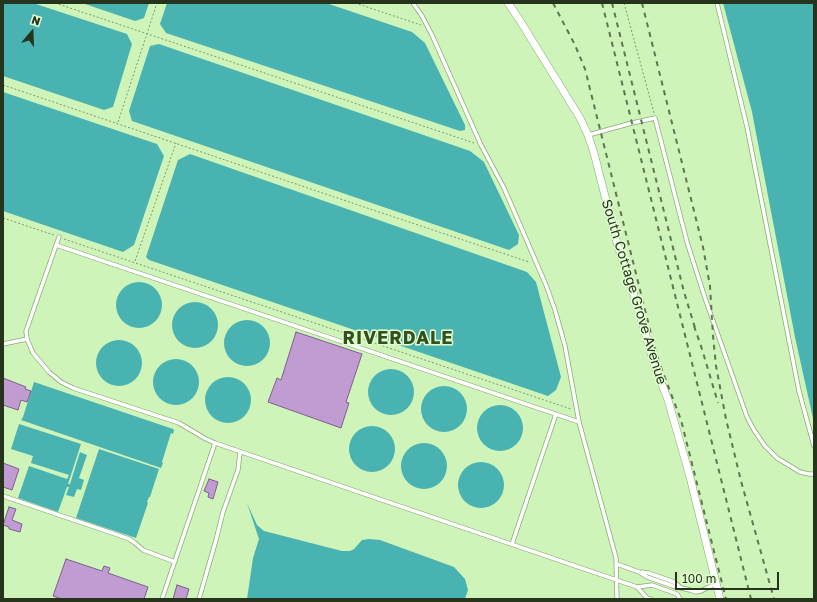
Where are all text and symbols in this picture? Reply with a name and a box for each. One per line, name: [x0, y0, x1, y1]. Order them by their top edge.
north arrow: [12, 12, 52, 52]
text: N: [30, 13, 42, 28]
street label: South Cottage Grove Avenue: [598, 197, 670, 387]
district label: RIVERDALE: [343, 327, 453, 349]
scale bar: [677, 564, 781, 590]
text: 100 m: [682, 571, 716, 586]

